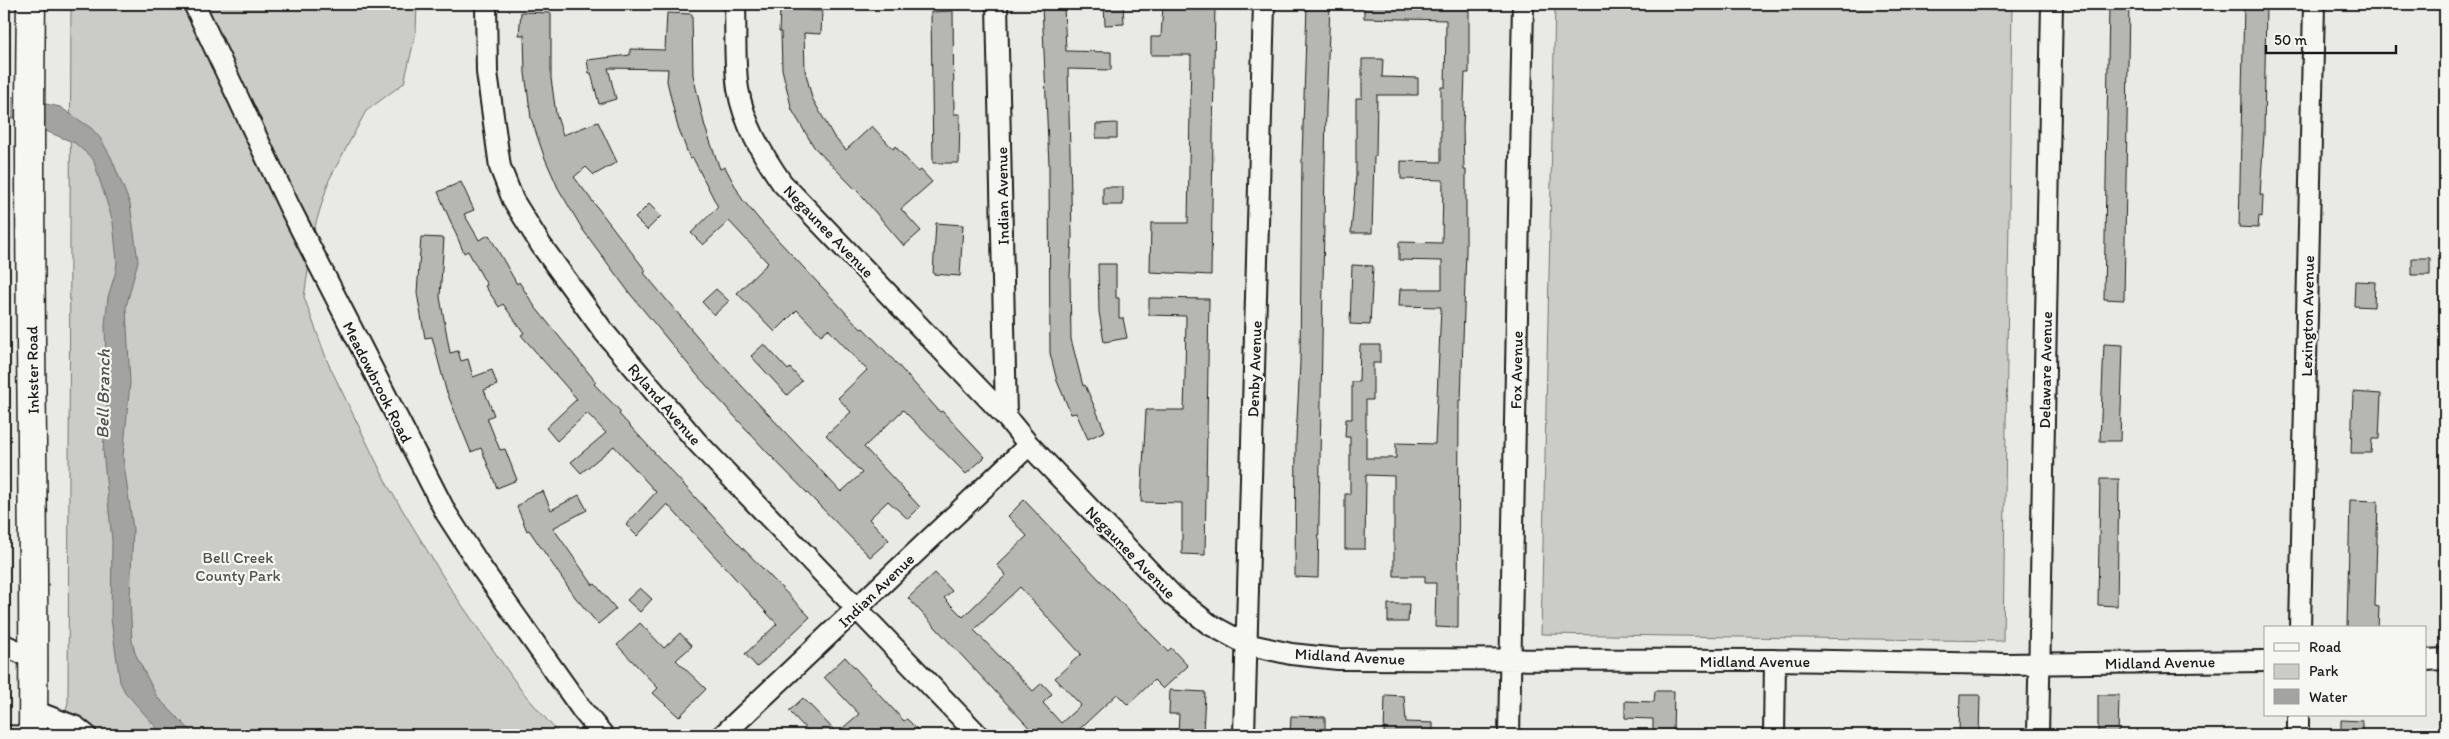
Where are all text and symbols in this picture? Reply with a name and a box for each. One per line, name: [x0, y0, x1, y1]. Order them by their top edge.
scale bar: [2266, 22, 2396, 54]
text: 50 m: [2274, 31, 2307, 49]
street label: Indian Avenue: [992, 147, 1013, 245]
street label: Negaunee Avenue: [780, 181, 878, 282]
street label: Lexington Avenue: [2297, 255, 2318, 377]
street label: Delaware Avenue: [2035, 311, 2056, 429]
street label: Meadowbrook Road: [339, 318, 416, 446]
street label: Denby Avenue: [1243, 320, 1266, 418]
street label: Inkster Road: [22, 325, 43, 414]
street label: Fox Avenue: [1506, 331, 1527, 409]
water label: Bell Branch: [91, 349, 115, 439]
street label: Ryland Avenue: [624, 360, 705, 449]
street label: Negaunee Avenue: [1082, 502, 1180, 603]
park label: Bell Creek County Park: [195, 548, 281, 585]
street label: Indian Avenue: [834, 549, 918, 631]
legend: [2264, 626, 2426, 716]
text: Road: [2309, 638, 2342, 656]
street label: Midland Avenue: [1294, 644, 1406, 669]
street label: Midland Avenue: [1700, 652, 1810, 671]
street label: Midland Avenue: [2105, 652, 2215, 673]
text: Park: [2309, 662, 2339, 680]
text: Water: [2309, 688, 2348, 706]

